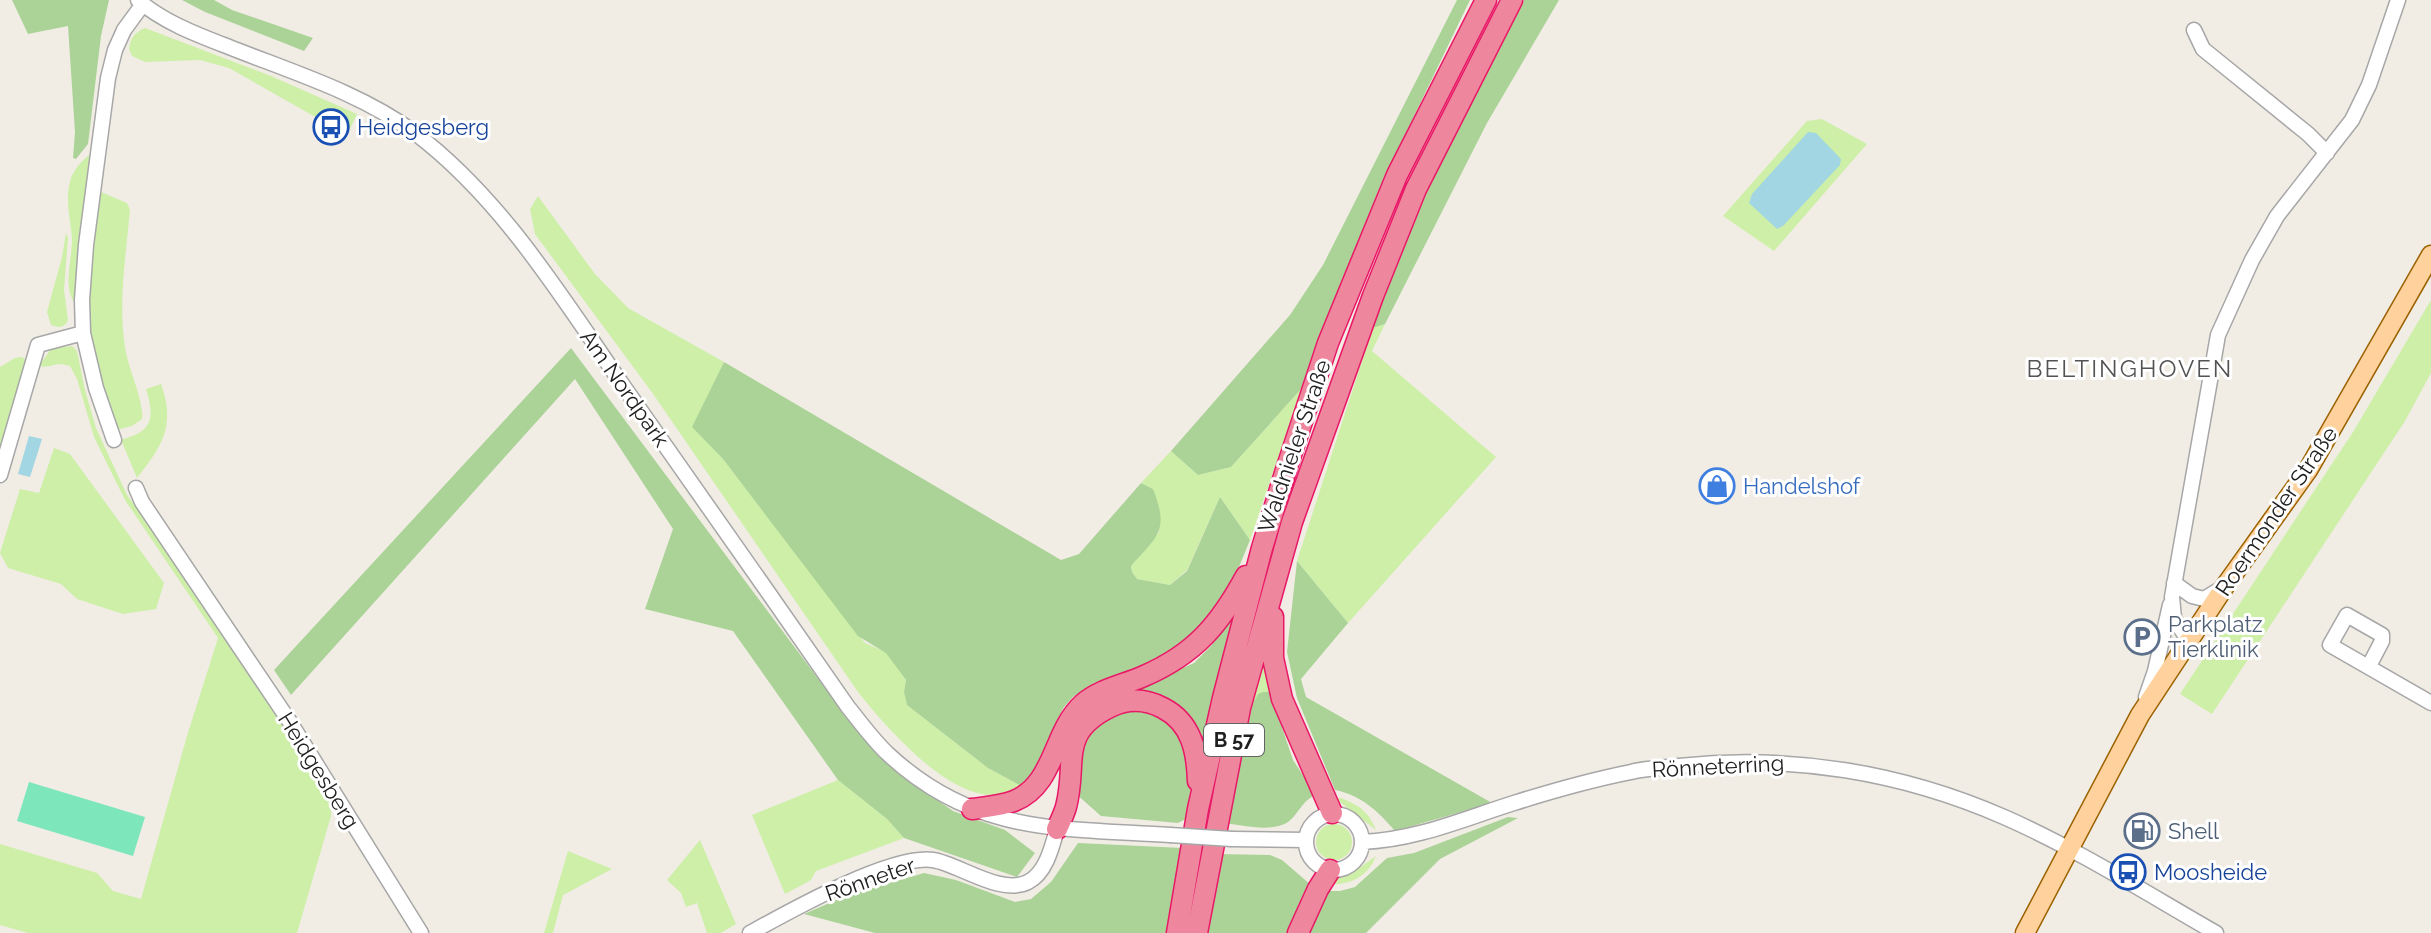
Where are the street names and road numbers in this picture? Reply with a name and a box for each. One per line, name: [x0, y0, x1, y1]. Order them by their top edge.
street label: Am Nordpark: [575, 325, 675, 452]
street label: Waldnieler Straße: [1252, 356, 1336, 536]
street label: Roermonder Straße: [2210, 421, 2342, 601]
street label: Heidgesberg: [273, 707, 365, 833]
road number: B 57: [1204, 724, 1264, 756]
street label: Rönneterring: [1651, 750, 1785, 782]
street label: Rönneter: [822, 851, 919, 906]

